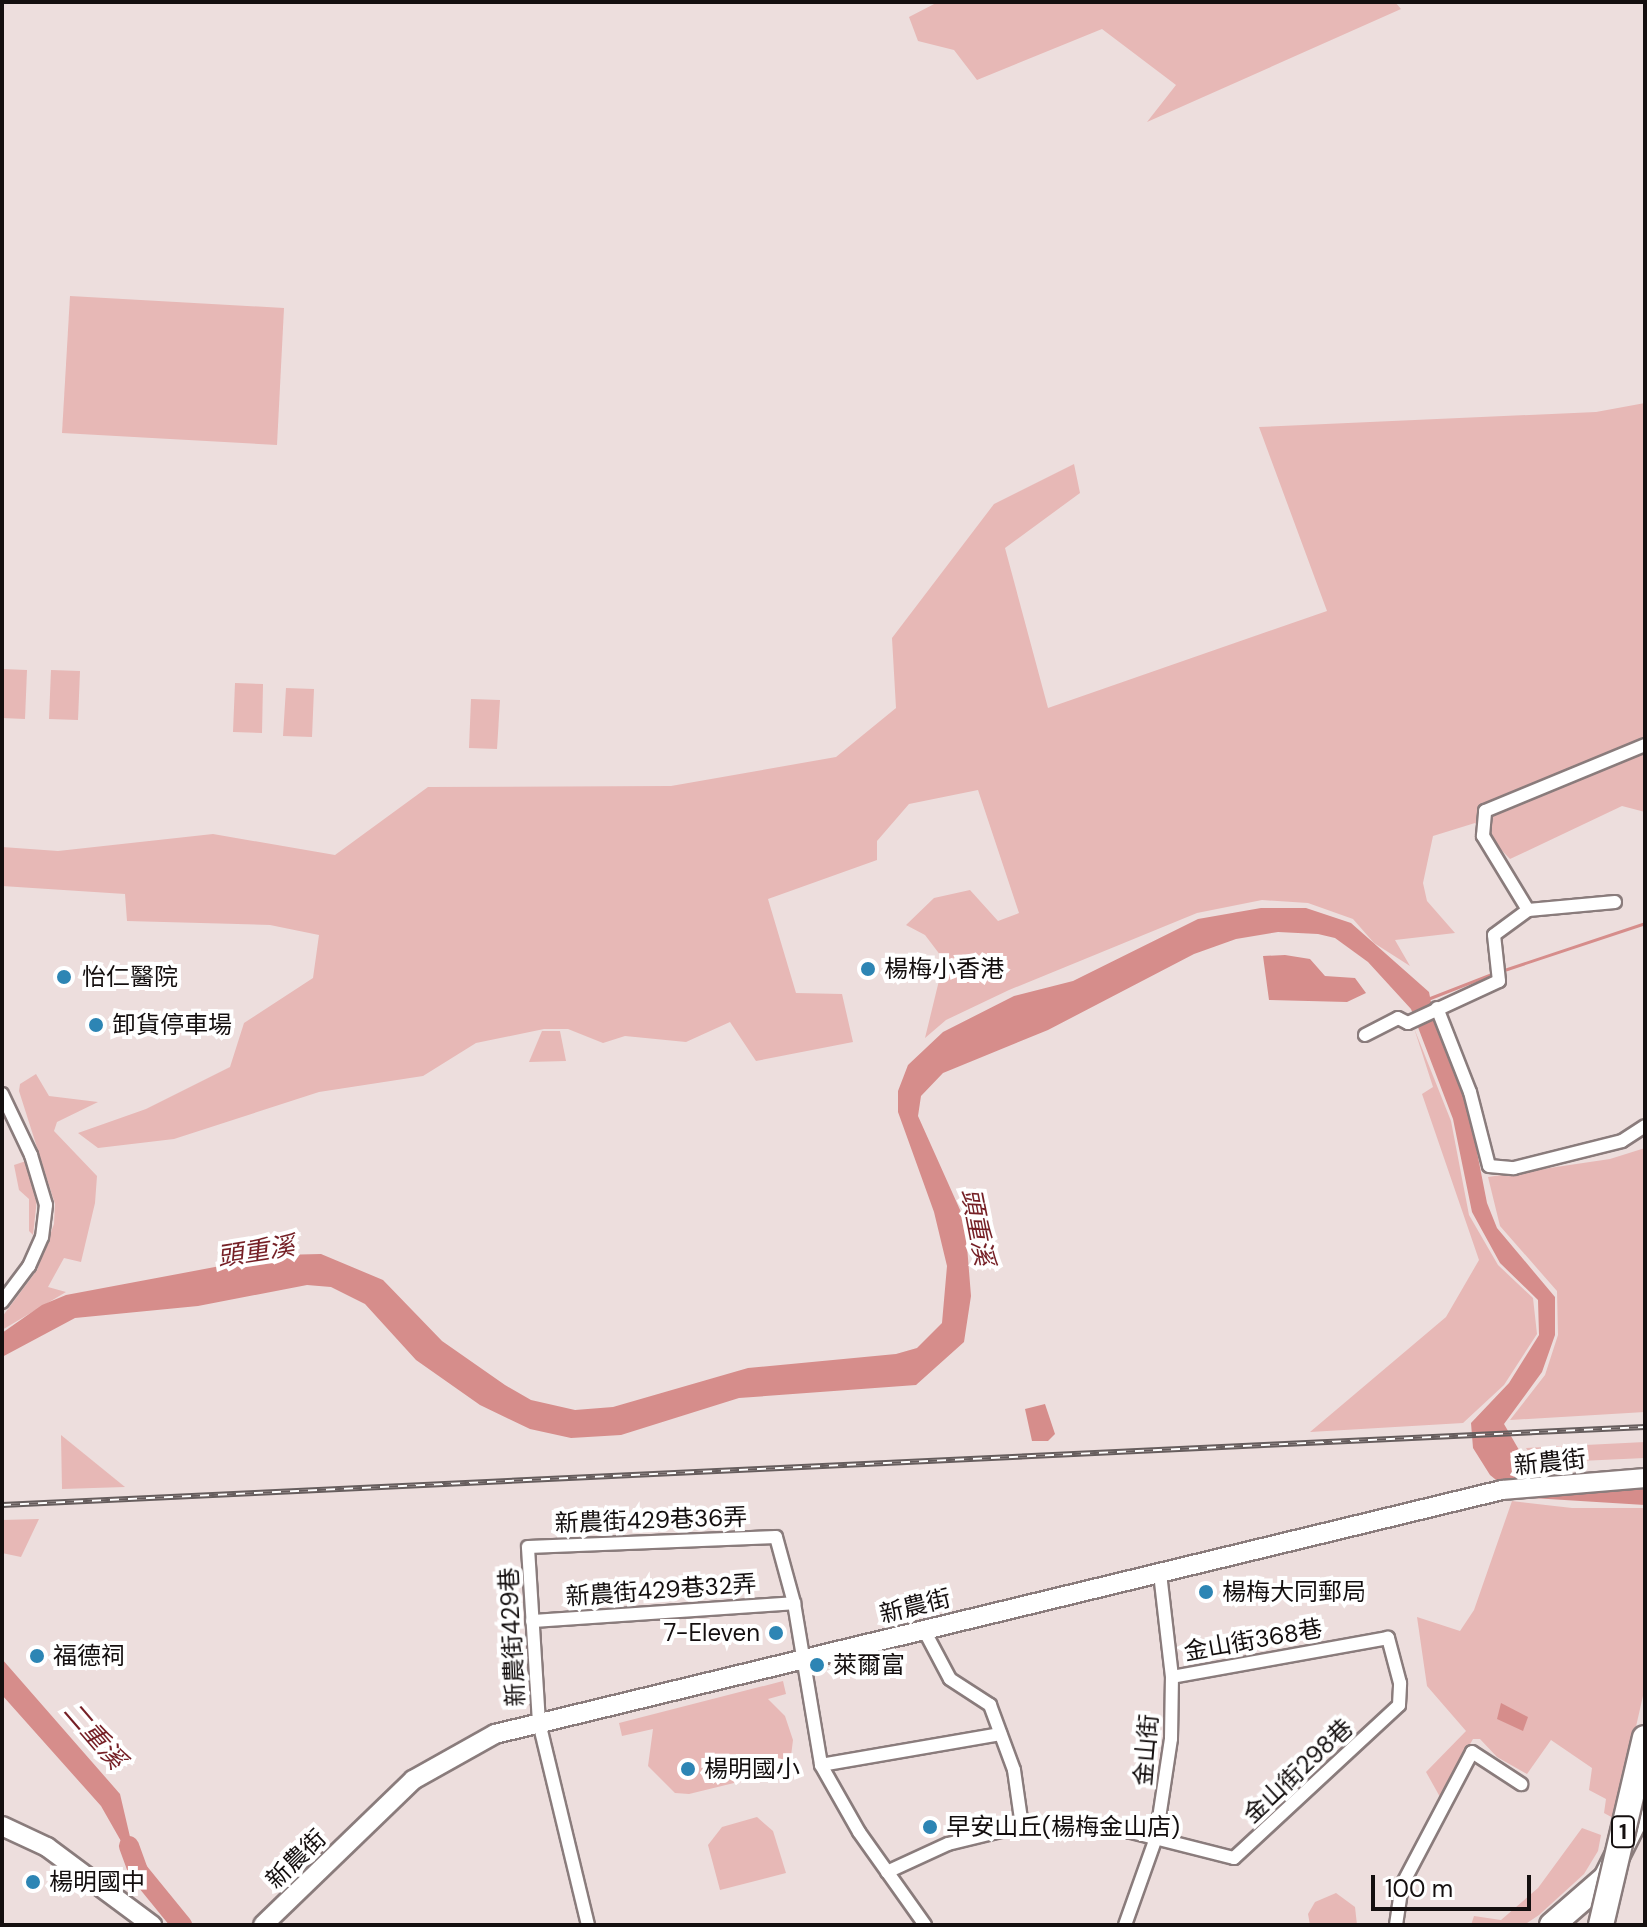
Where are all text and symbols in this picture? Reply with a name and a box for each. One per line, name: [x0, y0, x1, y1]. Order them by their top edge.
place label: 楊梅小香港: [884, 955, 1004, 983]
marker: 楊梅小香港: [859, 960, 877, 978]
place label: 怡仁醫院: [82, 963, 178, 991]
marker: 怡仁醫院: [53, 966, 75, 988]
place label: 卸貨停車場: [112, 1011, 232, 1039]
marker: 卸貨停車場: [87, 1016, 105, 1034]
water label: 頭重溪: [954, 1186, 1000, 1268]
water label: 頭重溪: [215, 1230, 297, 1274]
street label: 新農街: [1513, 1444, 1587, 1480]
street label: 新農街429巷36弄: [554, 1502, 748, 1538]
street label: 新農街429巷: [494, 1567, 530, 1707]
street label: 新農街429巷32弄: [565, 1569, 757, 1611]
place label: 楊梅大同郵局: [1222, 1578, 1366, 1606]
street label: 新農街: [877, 1583, 953, 1629]
marker: 楊梅大同郵局: [1197, 1583, 1215, 1601]
street label: 金山街368巷: [1182, 1614, 1324, 1666]
place label: 7-Eleven: [663, 1619, 760, 1647]
marker: 7-Eleven: [767, 1624, 785, 1642]
place label: 福德祠: [53, 1642, 125, 1670]
marker: 福德祠: [28, 1647, 46, 1665]
place label: 萊爾富: [833, 1651, 905, 1679]
marker: 萊爾富: [808, 1656, 826, 1674]
water label: 二重溪: [57, 1696, 131, 1776]
street label: 金山街: [1129, 1713, 1163, 1787]
street label: 金山街298巷: [1237, 1713, 1359, 1829]
place label: 楊明國小: [704, 1755, 800, 1783]
marker: 楊明國小: [679, 1760, 697, 1778]
place label: 早安山丘(楊梅金山店): [946, 1813, 1180, 1841]
road number: 1: [1609, 1814, 1637, 1850]
marker: 早安山丘(楊梅金山店): [921, 1818, 939, 1836]
street label: 新農街: [260, 1824, 332, 1894]
scale bar: [1375, 1859, 1535, 1909]
place label: 楊明國中: [49, 1868, 145, 1896]
marker: 楊明國中: [24, 1873, 42, 1891]
text: 100 m: [1385, 1873, 1453, 1904]

